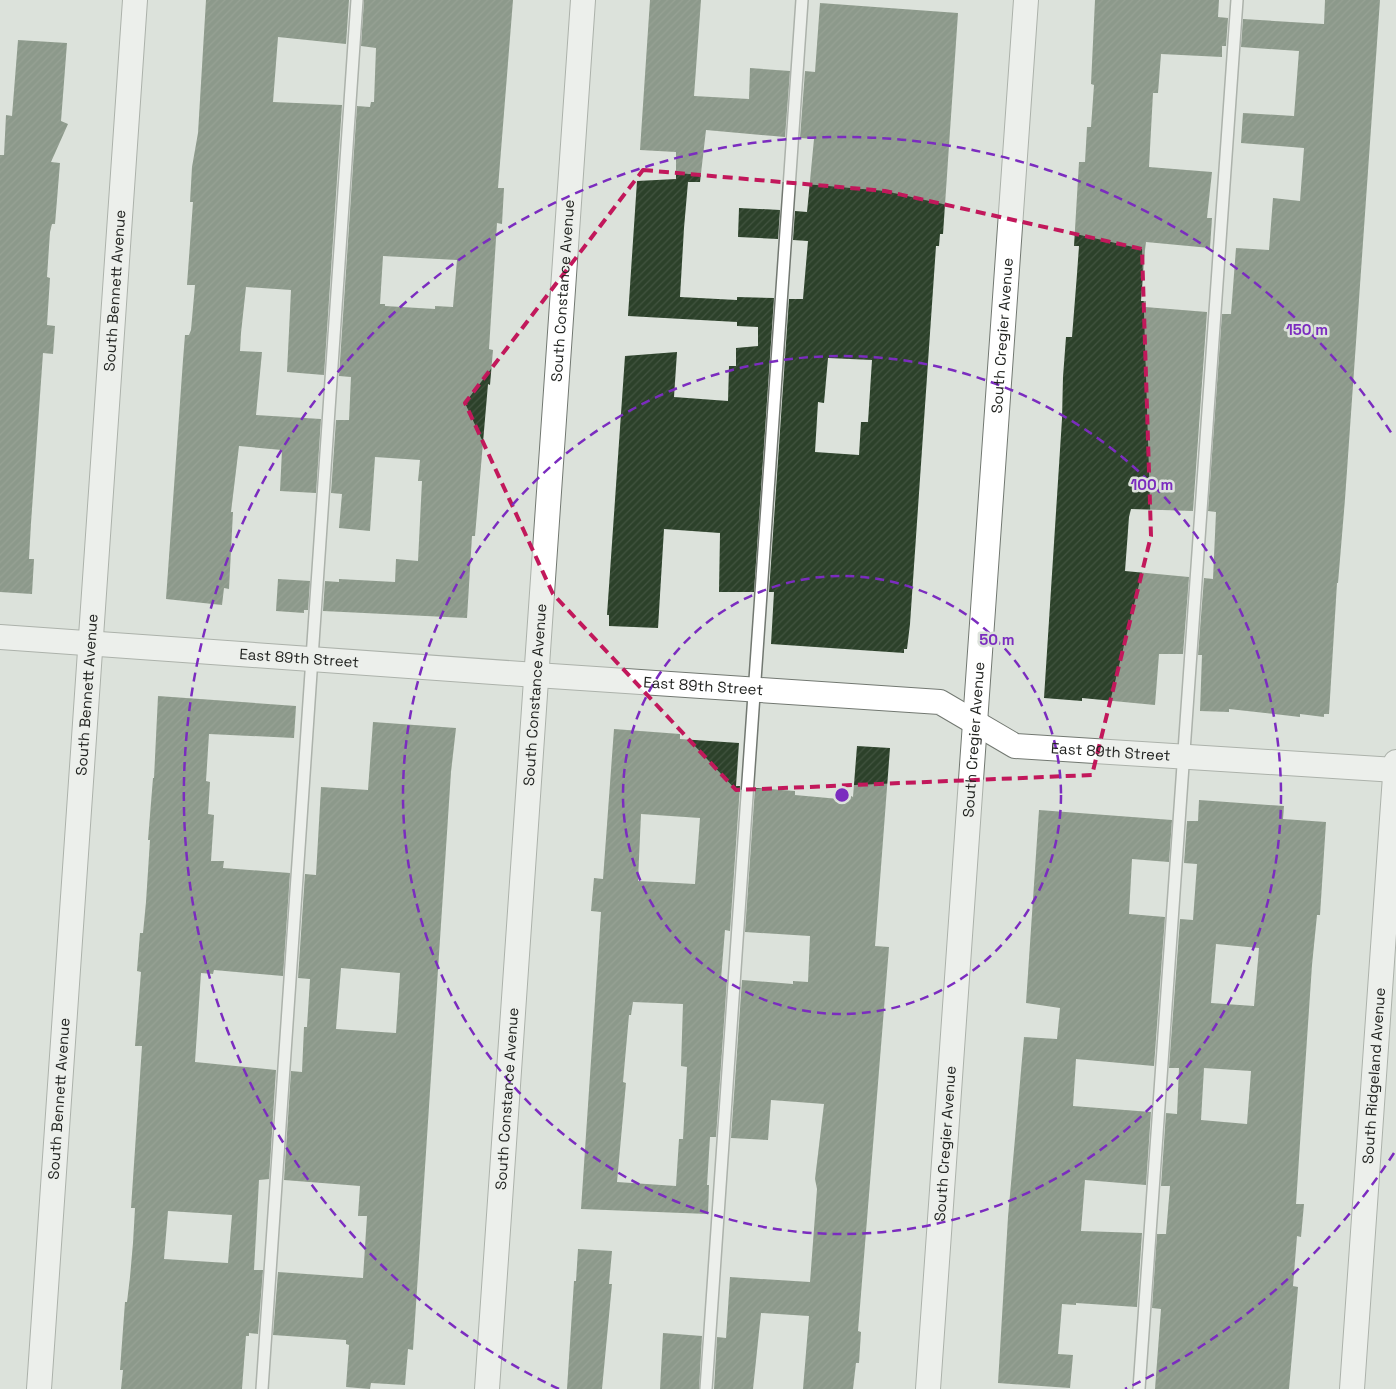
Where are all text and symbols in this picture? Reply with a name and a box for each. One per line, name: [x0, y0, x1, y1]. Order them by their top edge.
street label: South Constance Avenue: [547, 199, 578, 382]
street label: South Bennett Avenue: [99, 209, 129, 372]
street label: South Cregier Avenue: [987, 257, 1017, 414]
text: 150 m: [1286, 320, 1328, 339]
text: 100 m: [1131, 475, 1173, 494]
street label: South Constance Avenue: [519, 603, 550, 786]
street label: South Bennett Avenue: [71, 613, 102, 776]
text: 50 m: [979, 630, 1015, 649]
street label: East 89th Street: [239, 644, 360, 671]
street label: South Cregier Avenue: [958, 661, 988, 818]
street label: East 89th Street: [643, 672, 764, 699]
street label: East 89th Street: [1050, 738, 1171, 765]
centre of rings: [833, 786, 851, 804]
street label: South Ridgeland Avenue: [1358, 987, 1389, 1165]
street label: South Constance Avenue: [491, 1007, 522, 1190]
street label: South Bennett Avenue: [43, 1017, 74, 1180]
street label: South Cregier Avenue: [930, 1065, 960, 1222]

